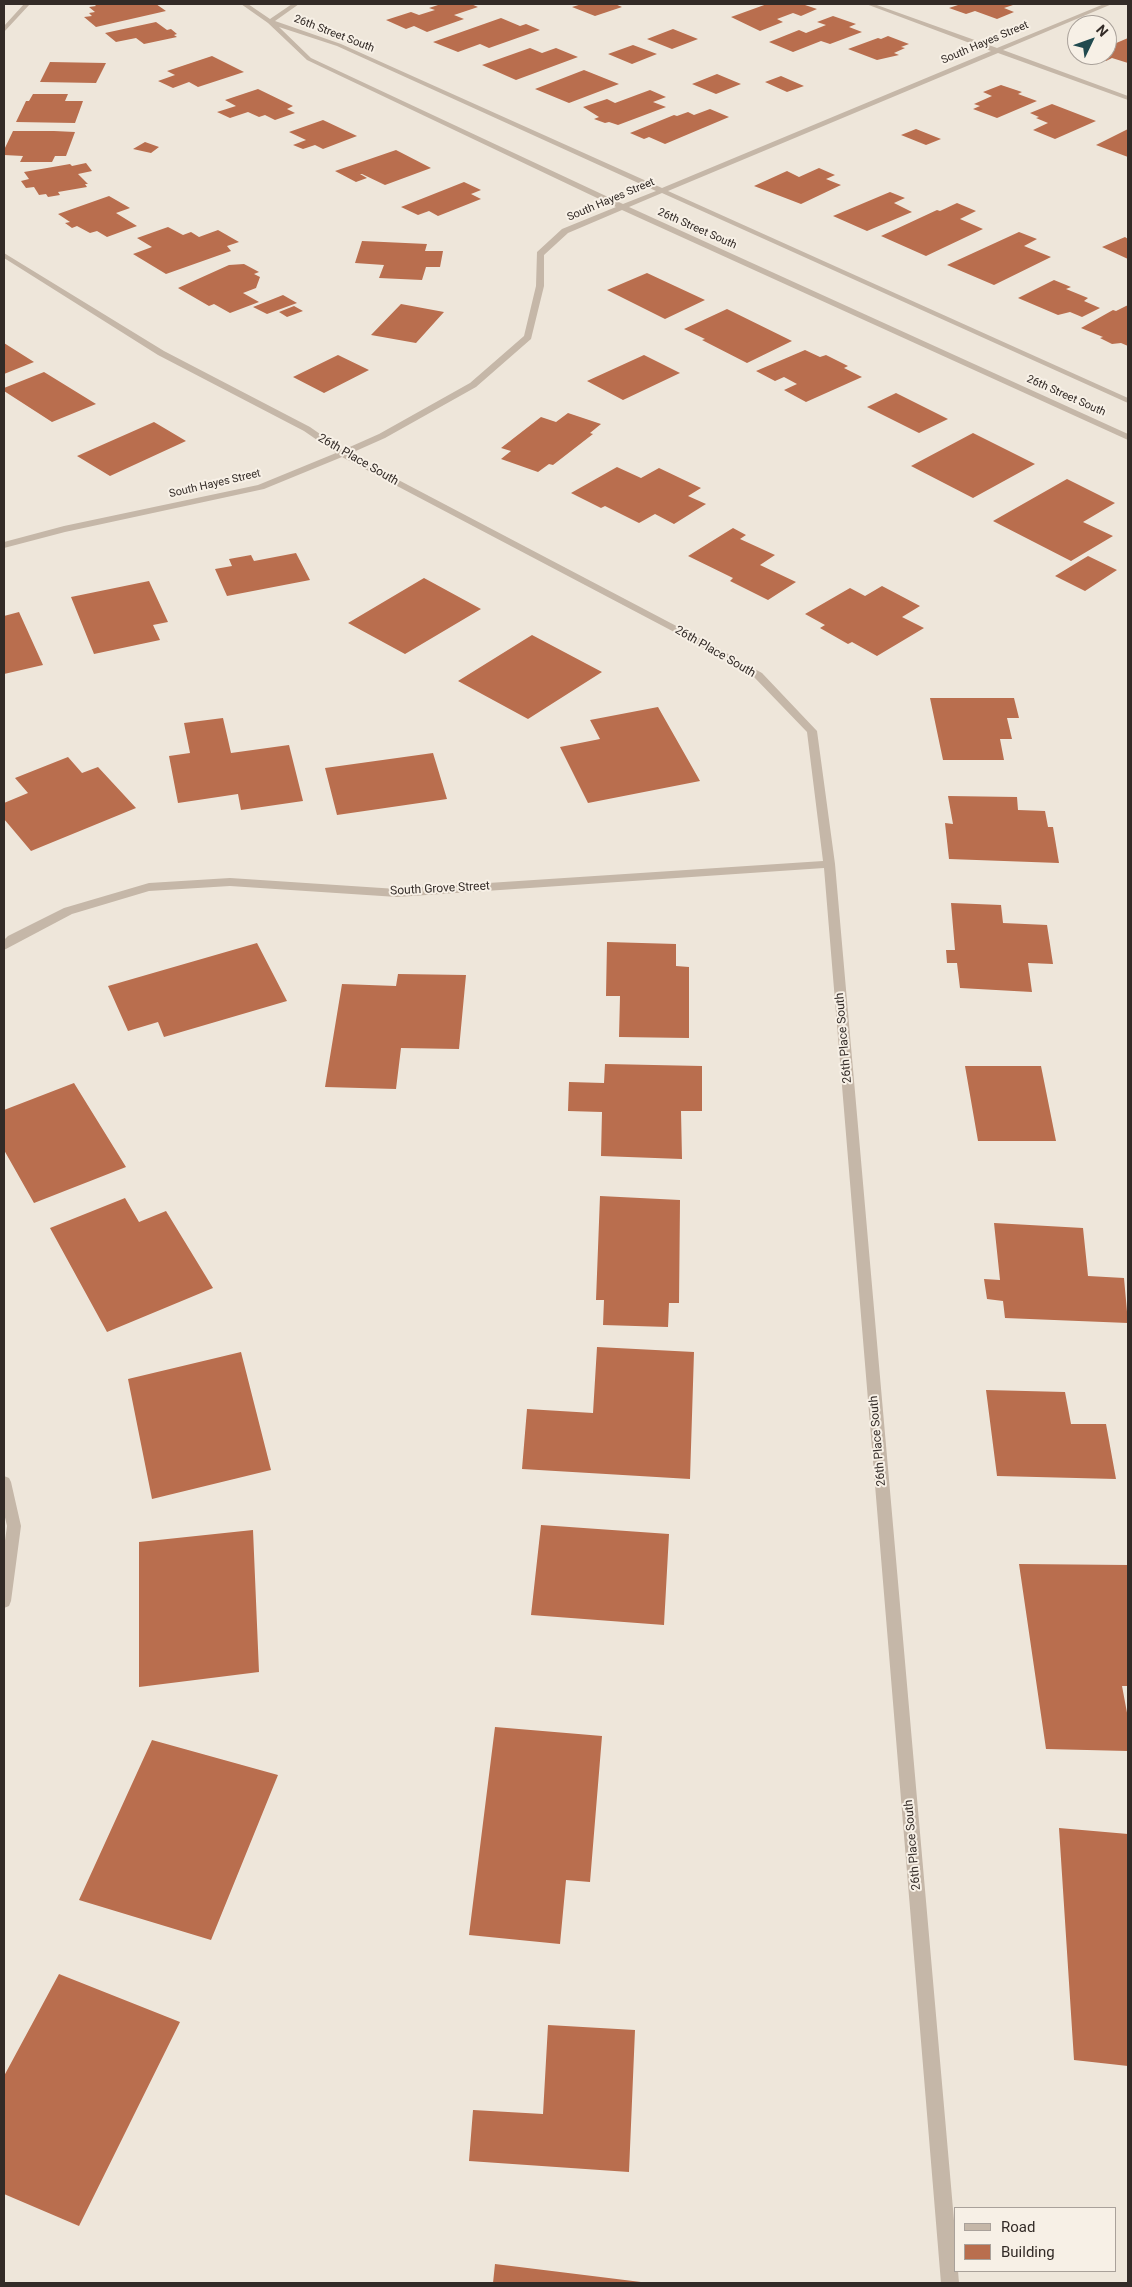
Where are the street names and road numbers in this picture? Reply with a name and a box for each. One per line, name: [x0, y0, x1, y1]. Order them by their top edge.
street label: 26th Street South: [292, 13, 376, 55]
street label: South Hayes Street: [939, 19, 1031, 67]
street label: South Hayes Street: [565, 176, 657, 224]
street label: 26th Street South: [655, 206, 739, 252]
street label: 26th Street South: [1024, 373, 1108, 419]
street label: 26th Place South: [315, 431, 401, 489]
street label: South Hayes Street: [168, 467, 262, 501]
street label: 26th Place South: [672, 623, 758, 681]
street label: South Grove Street: [390, 879, 490, 899]
street label: 26th Place South: [833, 992, 855, 1084]
street label: 26th Place South: [867, 1395, 889, 1487]
street label: 26th Place South: [902, 1799, 924, 1891]

